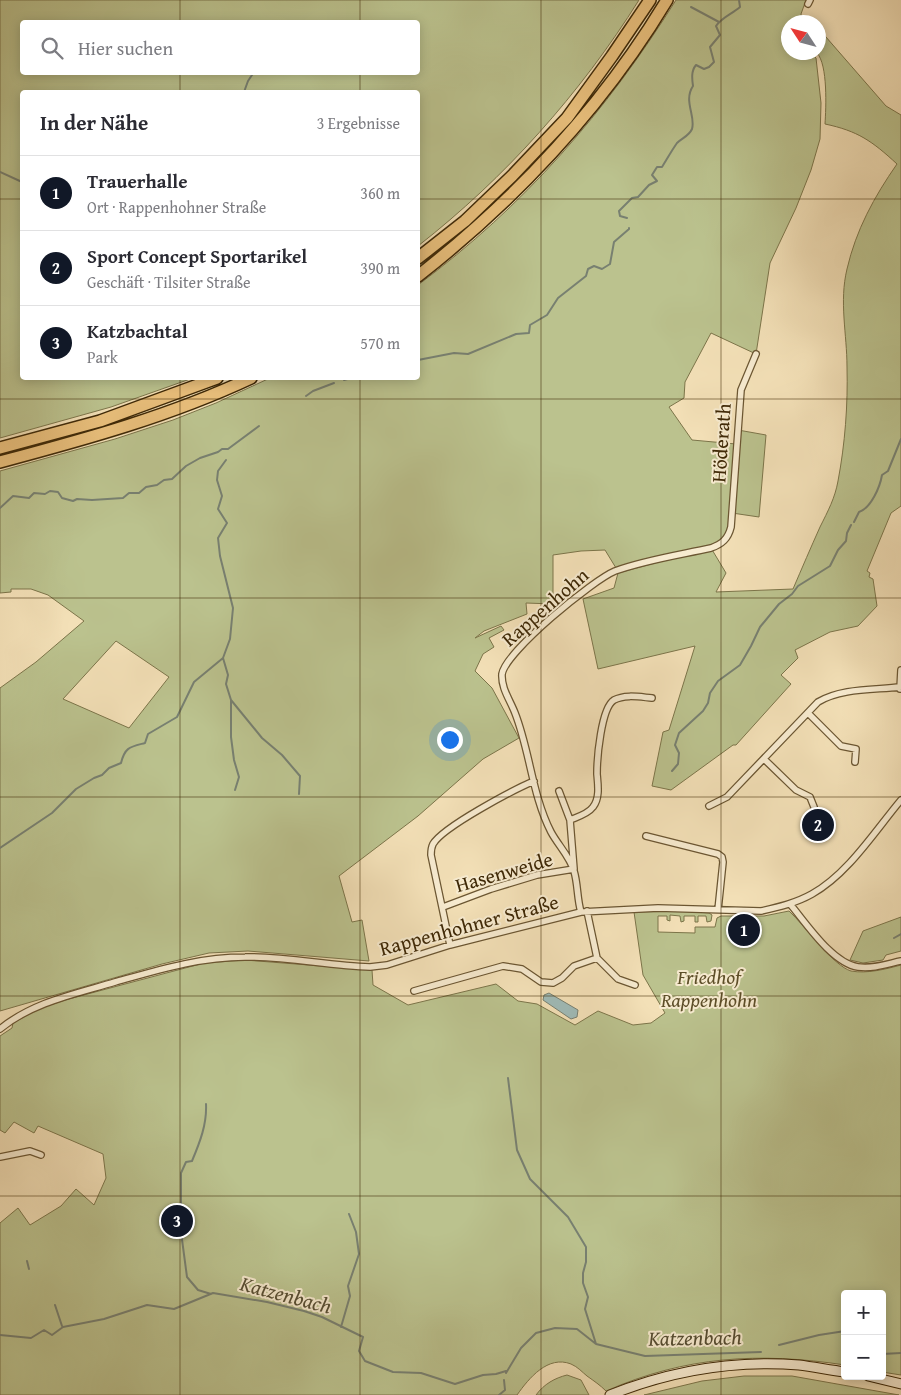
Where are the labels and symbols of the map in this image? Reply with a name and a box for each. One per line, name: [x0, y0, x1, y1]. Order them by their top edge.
north arrow: [781, 15, 826, 60]
street label: Höderath: [703, 402, 738, 484]
street label: Rappenhohn: [495, 561, 595, 653]
your location: [437, 727, 463, 753]
pin: 2: [802, 806, 834, 844]
street label: Hasenweide: [452, 844, 556, 899]
street label: Rappenhohner Straße: [376, 887, 562, 962]
pin: 1: [728, 911, 760, 949]
park label: Friedhof Rappenhohn: [660, 962, 757, 1014]
pin: 3: [161, 1202, 193, 1240]
water label: Katzenbach: [236, 1267, 336, 1322]
water label: Katzenbach: [647, 1321, 742, 1354]

